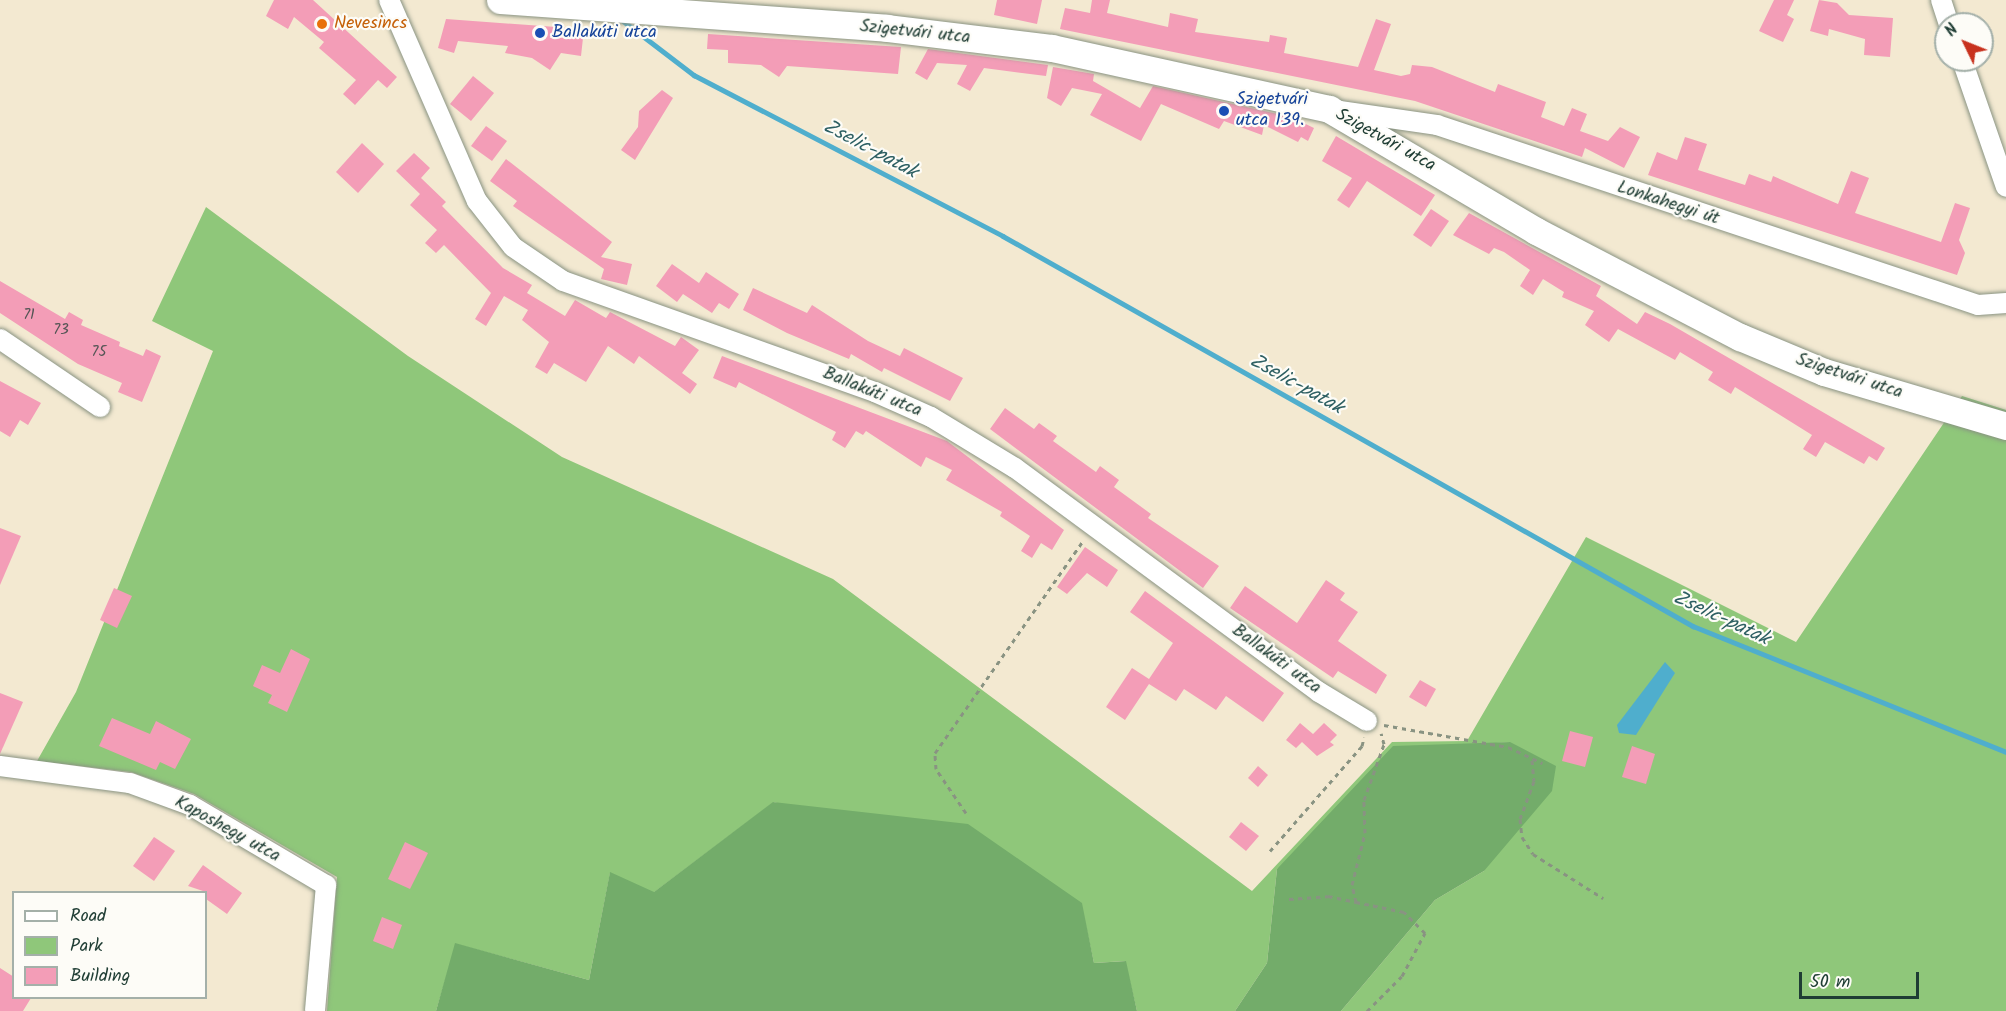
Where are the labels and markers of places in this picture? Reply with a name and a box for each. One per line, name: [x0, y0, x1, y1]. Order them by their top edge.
place label: Nevesincs: [334, 13, 407, 35]
marker: Nevesincs: [315, 17, 329, 31]
place label: Ballakúti utca: [552, 22, 657, 44]
marker: Ballakúti utca: [533, 26, 547, 40]
place label: Szigetvári utca 139.: [1236, 90, 1308, 132]
marker: Szigetvári utca 139.: [1217, 104, 1231, 118]

